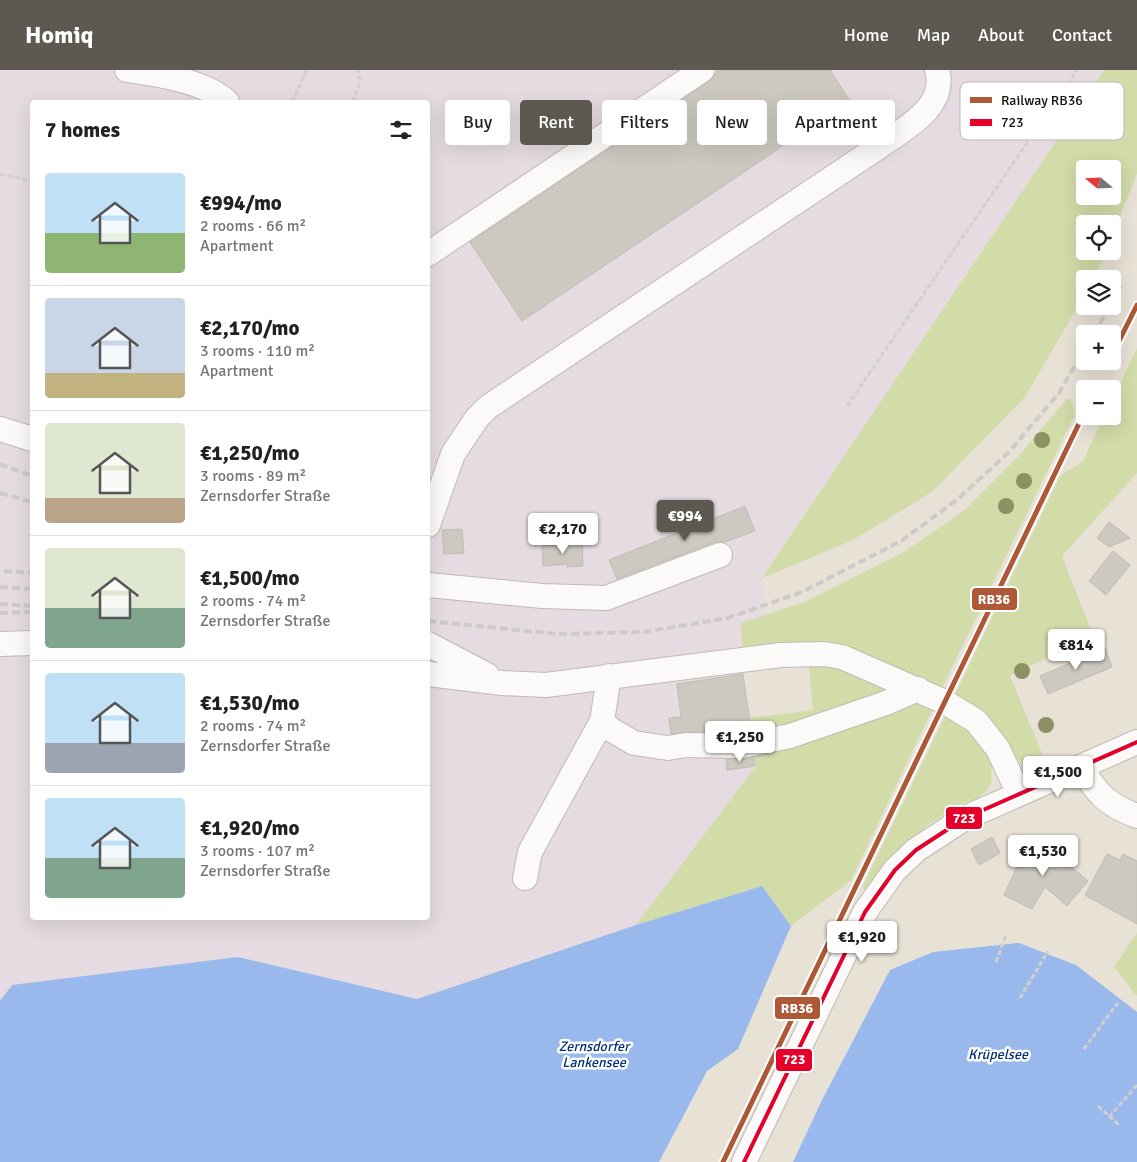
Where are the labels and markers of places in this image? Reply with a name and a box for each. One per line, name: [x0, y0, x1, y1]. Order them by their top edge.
pin: €994: [655, 500, 715, 542]
pin: €2,170: [522, 512, 604, 555]
pin: €814: [1046, 628, 1106, 671]
pin: €1,250: [699, 720, 781, 763]
pin: €1,500: [1017, 756, 1099, 798]
pin: €1,530: [1002, 834, 1084, 877]
pin: €1,920: [821, 920, 903, 963]

